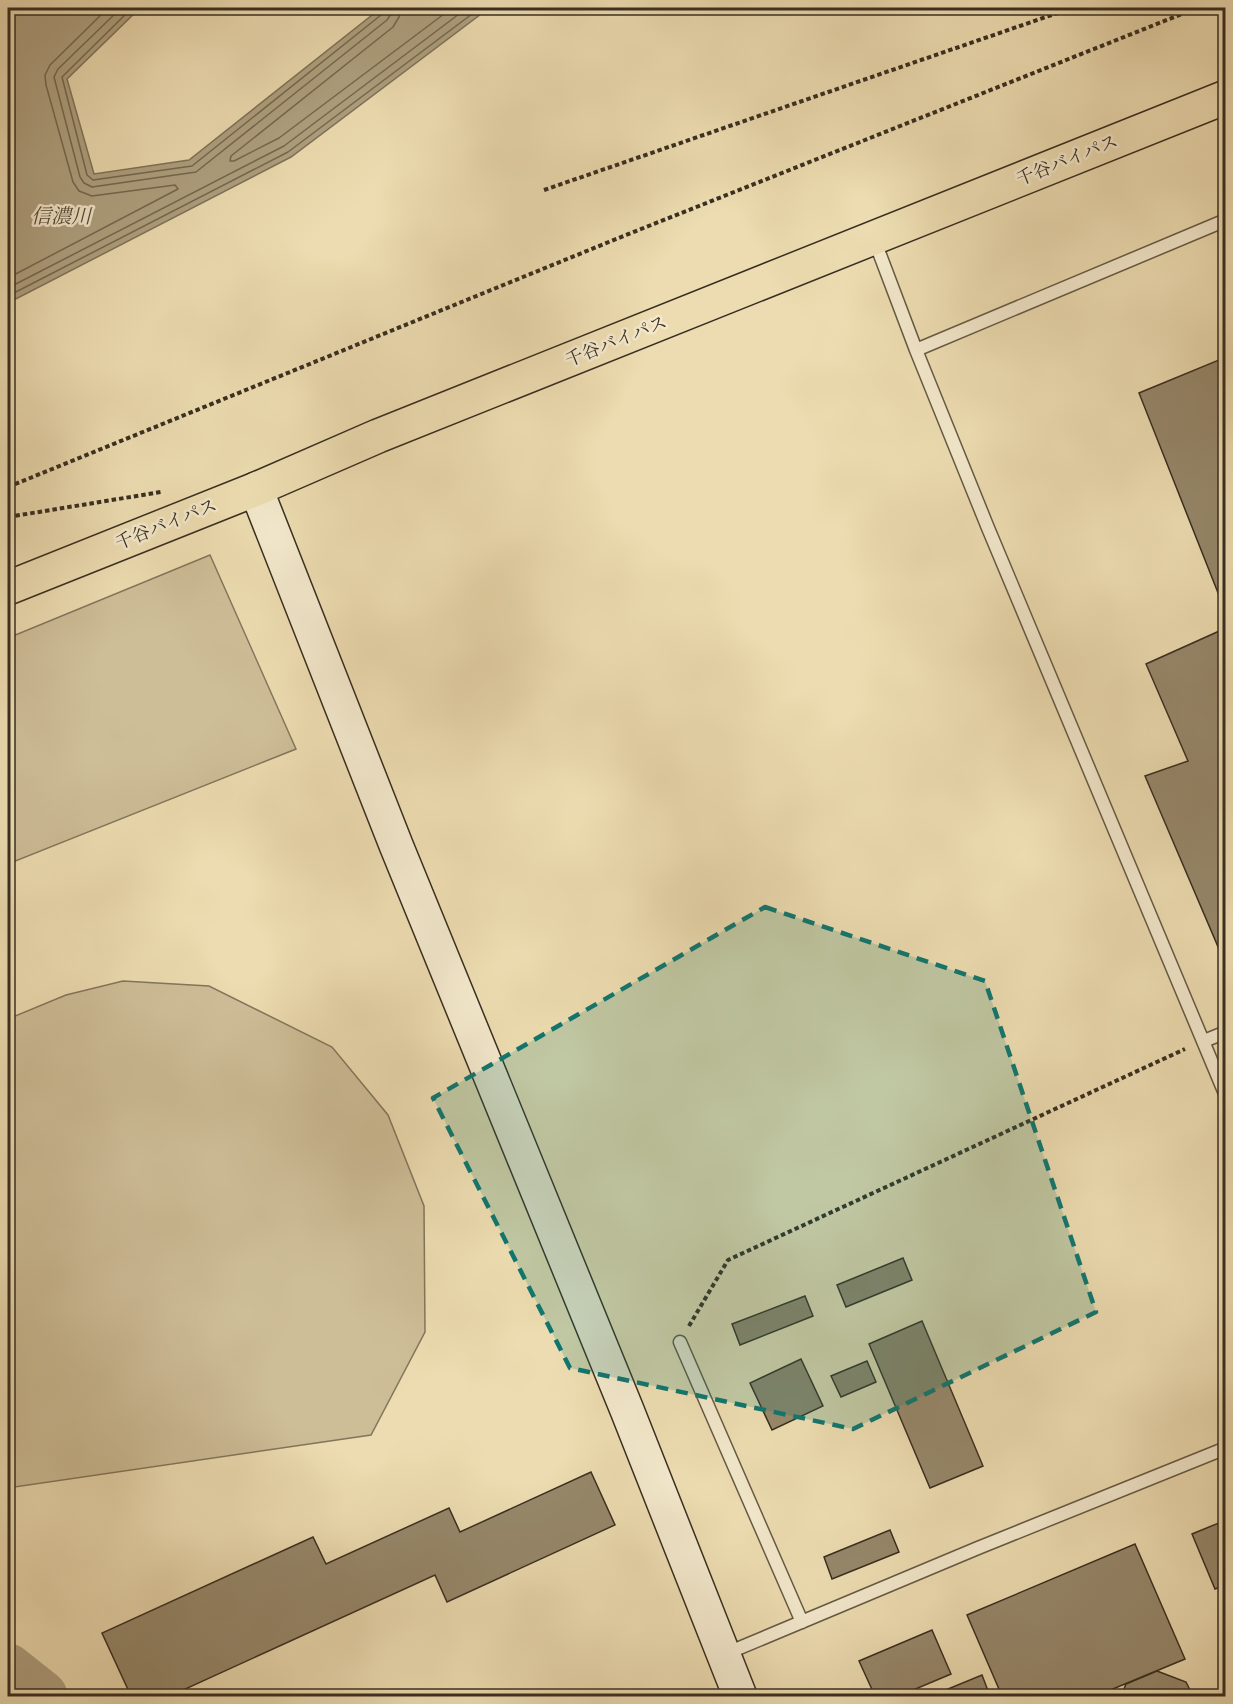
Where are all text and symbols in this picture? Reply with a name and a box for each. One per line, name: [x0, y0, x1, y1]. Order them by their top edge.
street label: 千谷バイパス: [1012, 127, 1122, 192]
water label: 信濃川: [31, 201, 93, 230]
street label: 千谷バイパス: [561, 308, 671, 373]
street label: 千谷バイパス: [111, 491, 221, 556]

